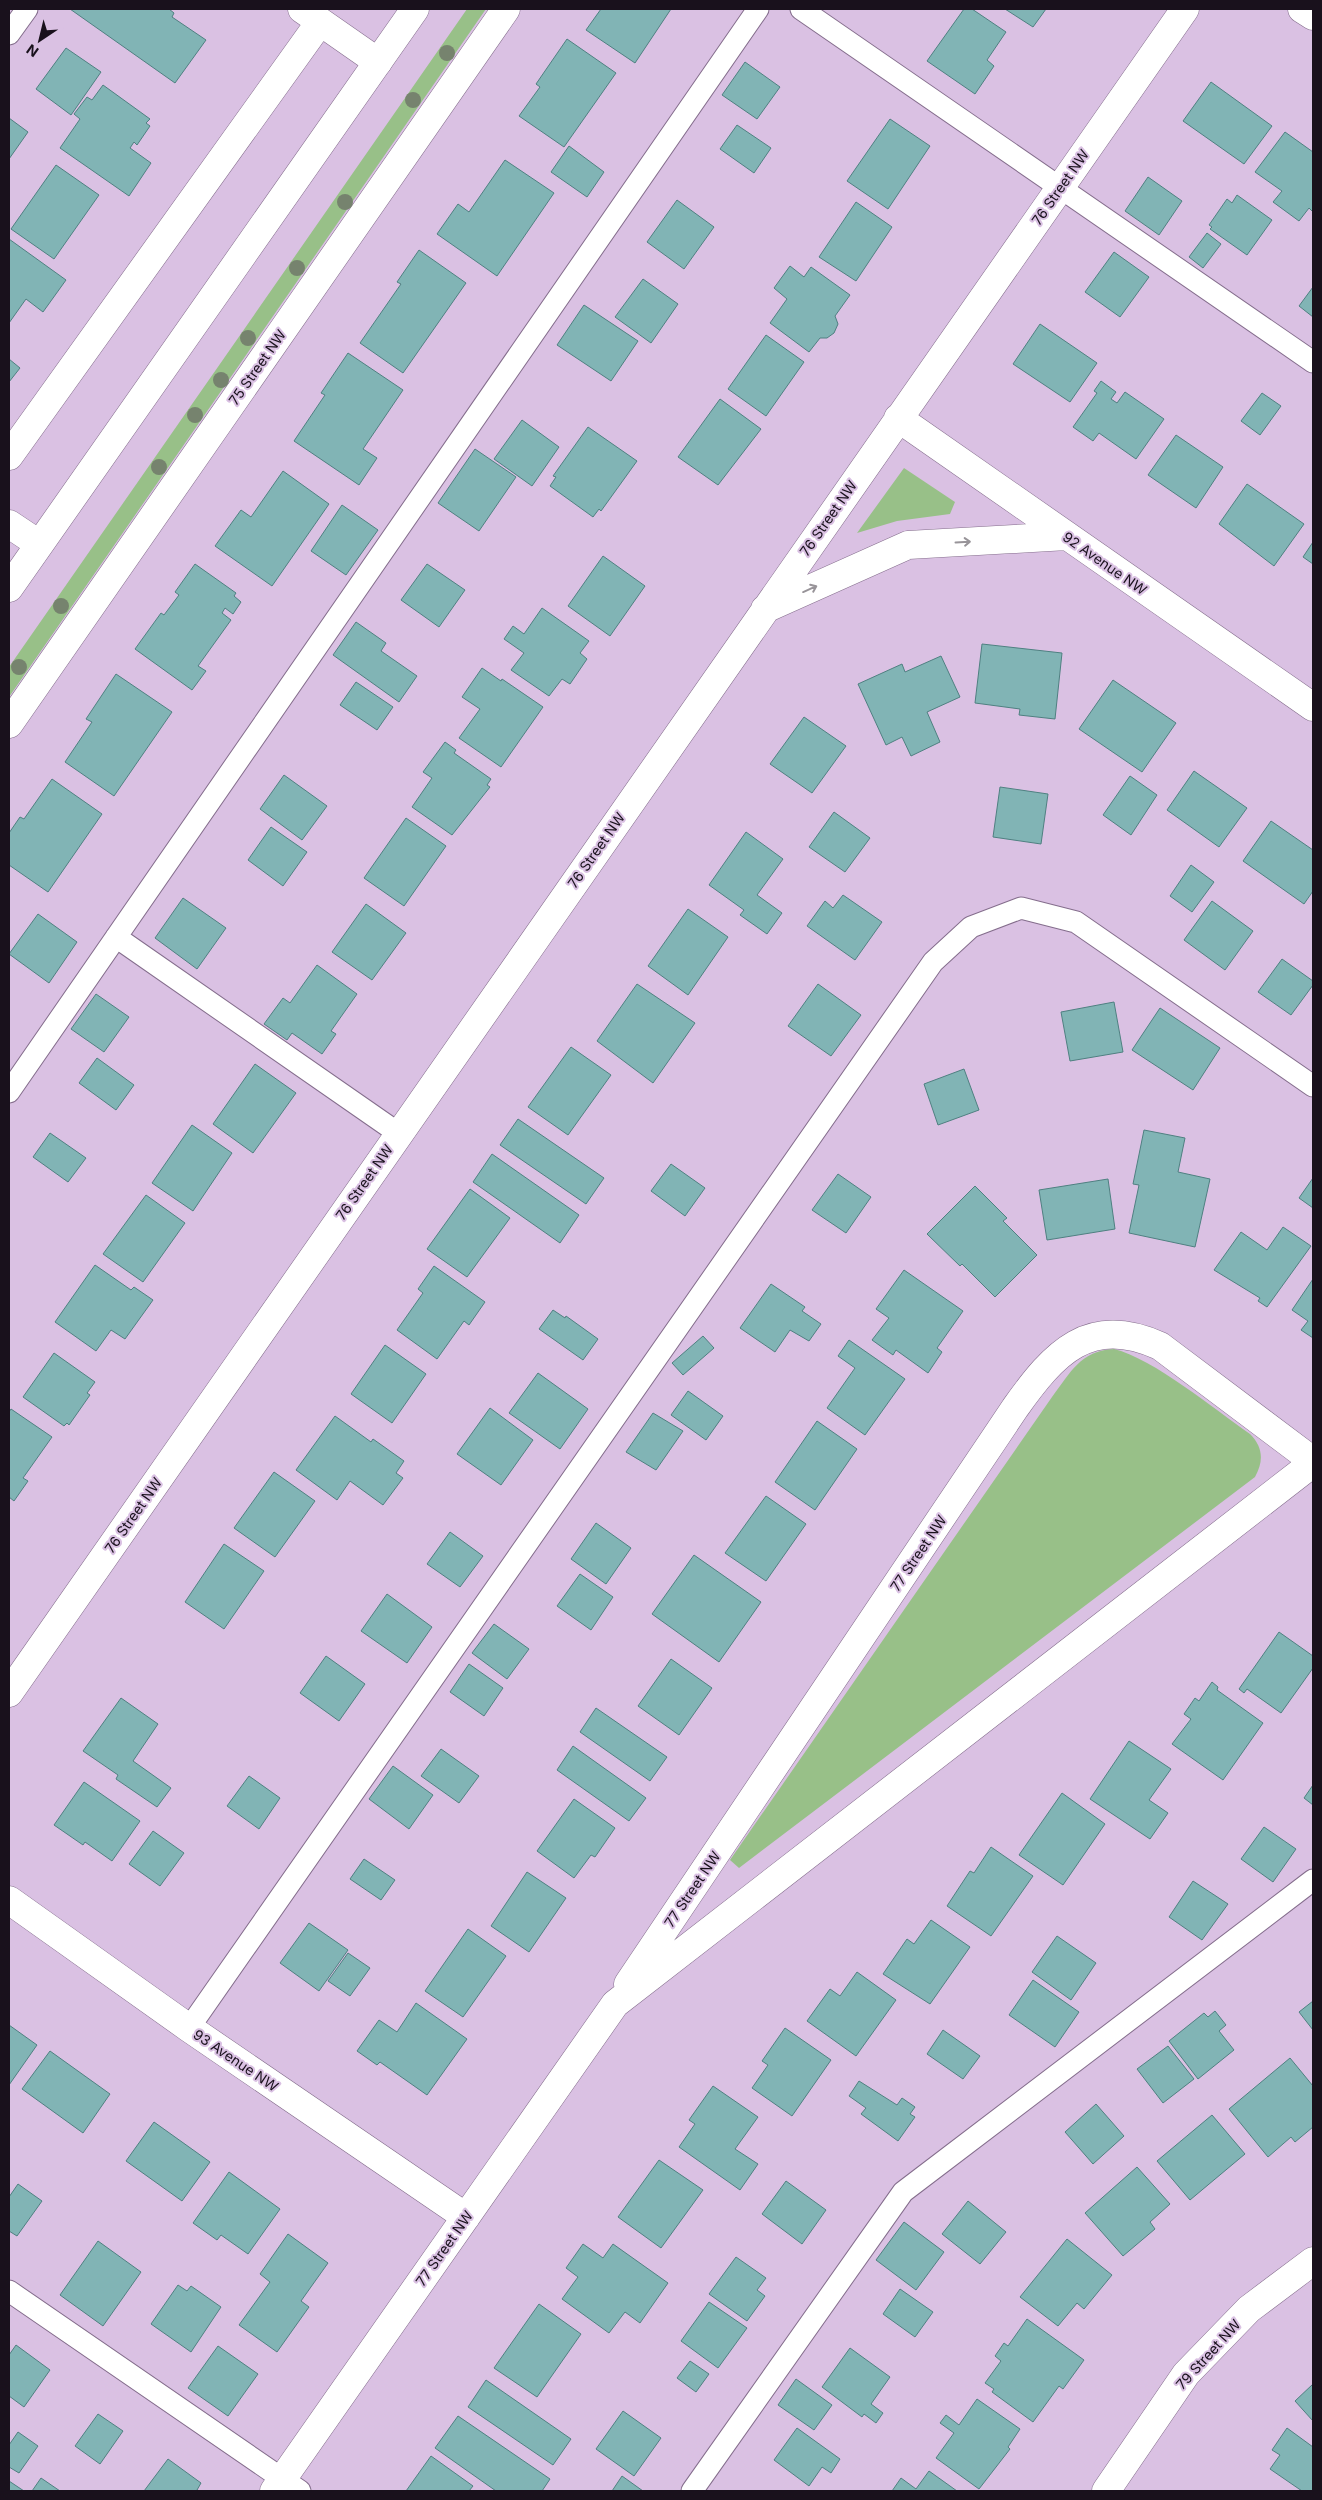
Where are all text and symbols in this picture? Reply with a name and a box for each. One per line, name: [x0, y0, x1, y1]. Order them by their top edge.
north arrow: [15, 15, 65, 65]
text: N: [23, 41, 42, 61]
street label: 76 Street NW: [1028, 146, 1092, 228]
street label: 75 Street NW: [225, 326, 289, 408]
street label: 76 Street NW: [796, 477, 860, 559]
street label: 92 Avenue NW: [1060, 528, 1150, 598]
one-way arrow: [955, 538, 971, 547]
one-way arrow: [802, 584, 817, 593]
street label: 76 Street NW: [564, 809, 628, 891]
street label: 76 Street NW: [332, 1141, 396, 1223]
street label: 76 Street NW: [101, 1474, 165, 1556]
street label: 77 Street NW: [886, 1512, 950, 1594]
street label: 77 Street NW: [660, 1848, 724, 1930]
street label: 93 Avenue NW: [190, 2025, 282, 2095]
street label: 77 Street NW: [412, 2207, 476, 2289]
street label: 79 Street NW: [1172, 2315, 1244, 2392]

